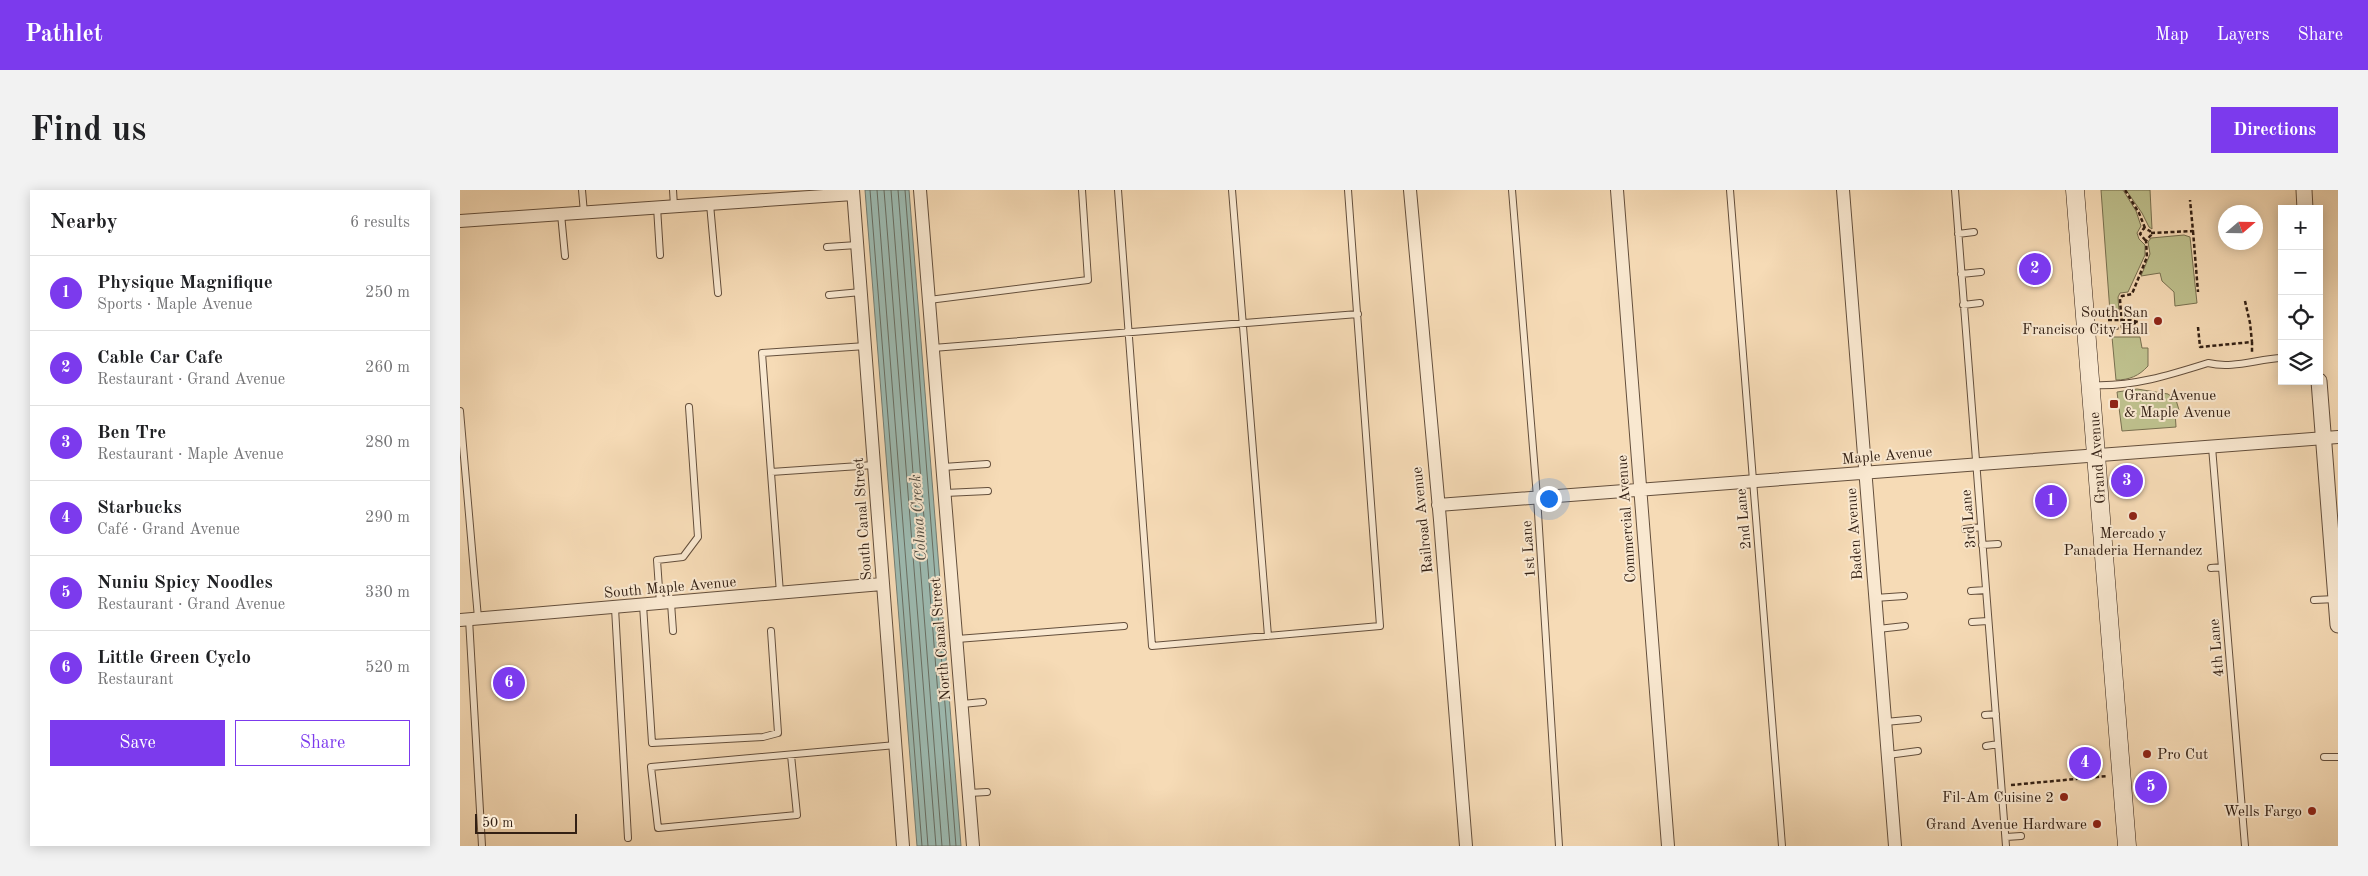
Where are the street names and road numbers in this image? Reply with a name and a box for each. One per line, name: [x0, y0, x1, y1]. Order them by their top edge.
street label: Grand Avenue: [2088, 411, 2109, 504]
street label: Maple Avenue: [1841, 445, 1933, 468]
street label: Commercial Avenue: [1616, 454, 1639, 583]
street label: South Canal Street: [852, 457, 875, 581]
street label: Railroad Avenue: [1410, 466, 1437, 574]
street label: Baden Avenue: [1845, 487, 1866, 581]
street label: 2nd Lane: [1734, 488, 1755, 550]
street label: 3rd Lane: [1959, 489, 1980, 549]
street label: 1st Lane: [1520, 520, 1539, 578]
street label: South Maple Avenue: [603, 575, 737, 602]
street label: North Canal Street: [929, 577, 954, 701]
street label: 4th Lane: [2207, 618, 2228, 678]

